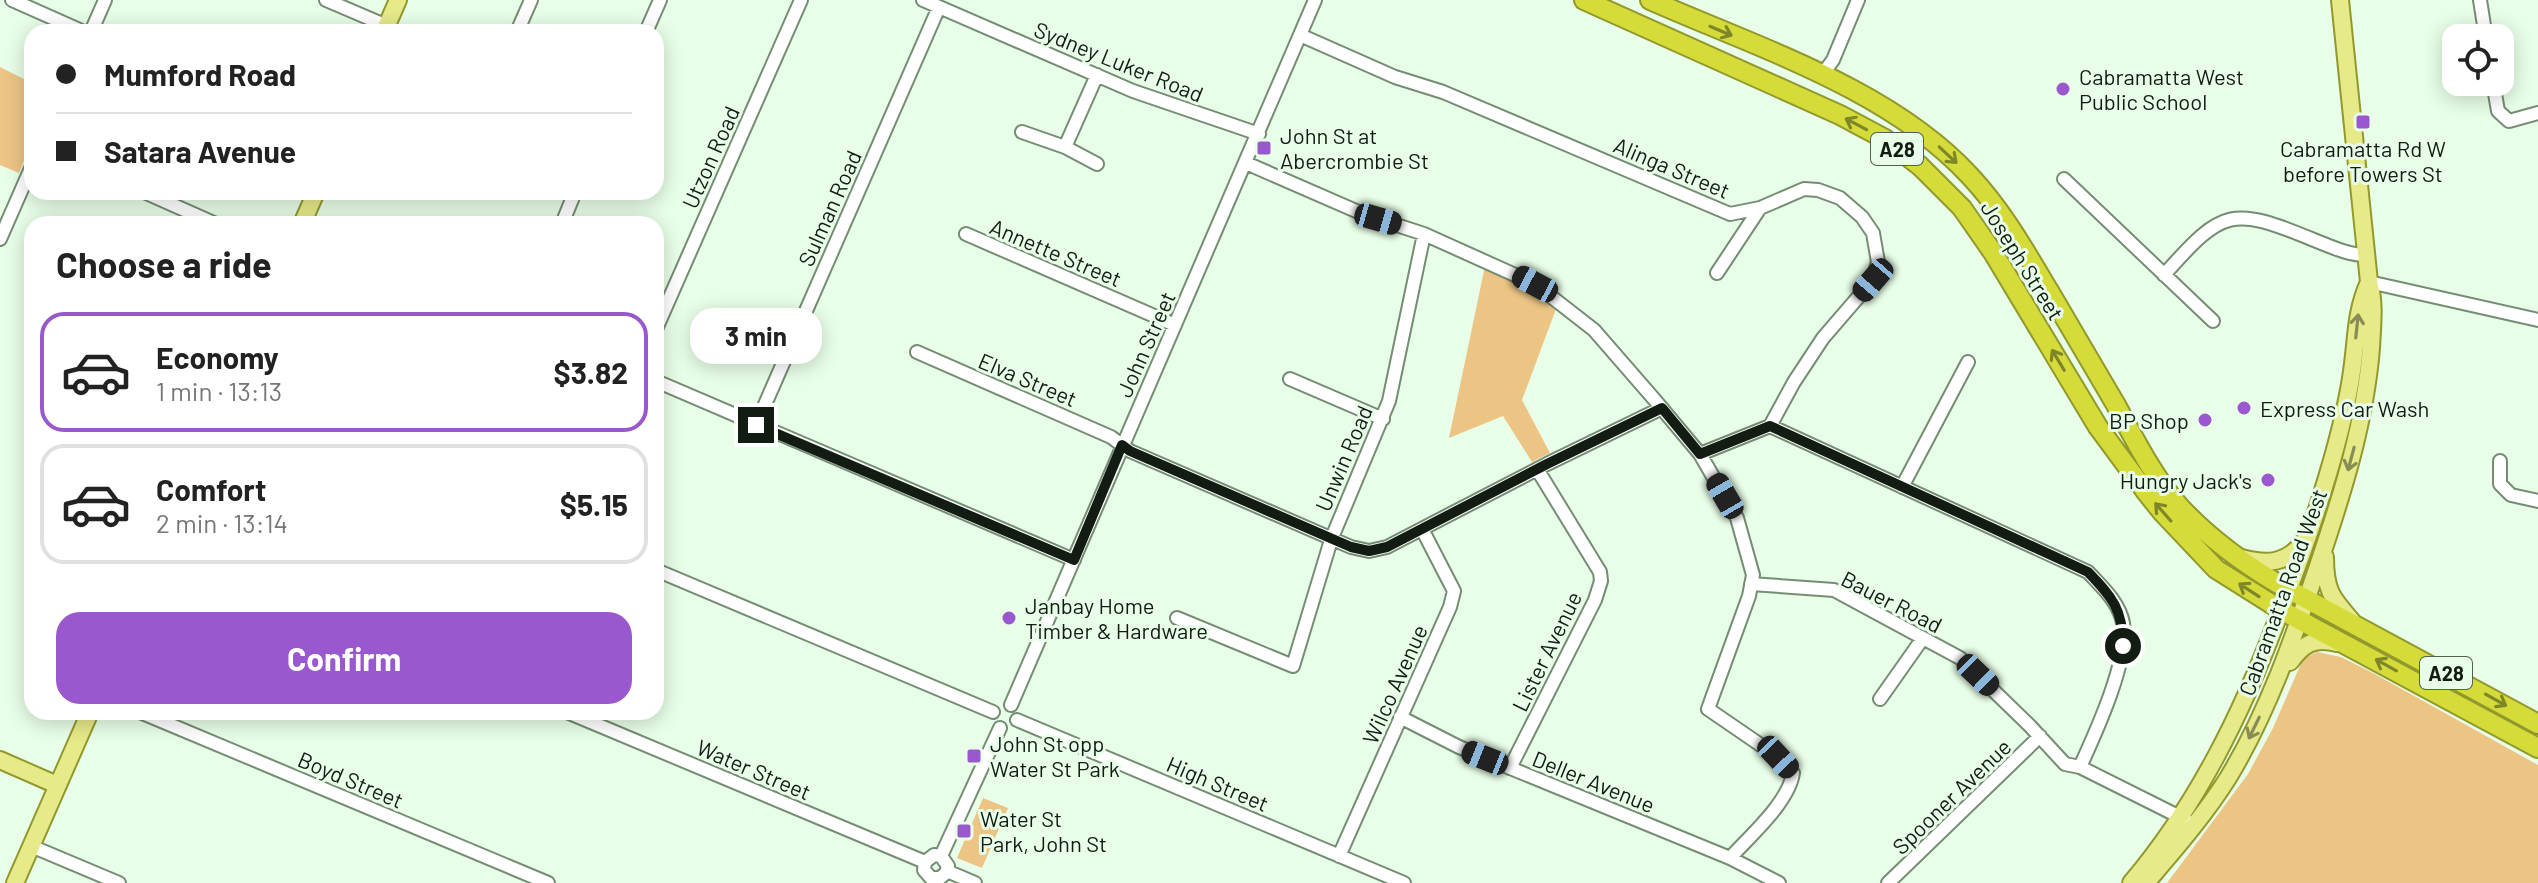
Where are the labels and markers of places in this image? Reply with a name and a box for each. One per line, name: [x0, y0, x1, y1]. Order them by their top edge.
place label: Cabramatta West Public School: [2079, 63, 2244, 114]
marker: Cabramatta West Public School: [2054, 80, 2072, 98]
marker: Cabramatta Rd W before Towers St: [2354, 113, 2372, 131]
place label: John St at Abercrombie St: [1280, 122, 1429, 173]
place label: Cabramatta Rd W before Towers St: [2280, 135, 2446, 186]
marker: John St at Abercrombie St: [1255, 139, 1273, 157]
place label: Express Car Wash: [2260, 395, 2429, 421]
marker: Express Car Wash: [2235, 399, 2253, 417]
place label: BP Shop: [2109, 407, 2189, 433]
marker: BP Shop: [2196, 411, 2214, 429]
place label: Hungry Jack's: [2120, 467, 2252, 493]
marker: Hungry Jack's: [2259, 471, 2277, 489]
place label: Janbay Home Timber & Hardware: [1025, 592, 1208, 643]
marker: Janbay Home Timber & Hardware: [1000, 609, 1018, 627]
place label: John St opp Water St Park: [990, 730, 1120, 781]
marker: John St opp Water St Park: [965, 747, 983, 765]
place label: Water St Park, John St: [980, 805, 1107, 856]
marker: Water St Park, John St: [955, 822, 973, 840]

